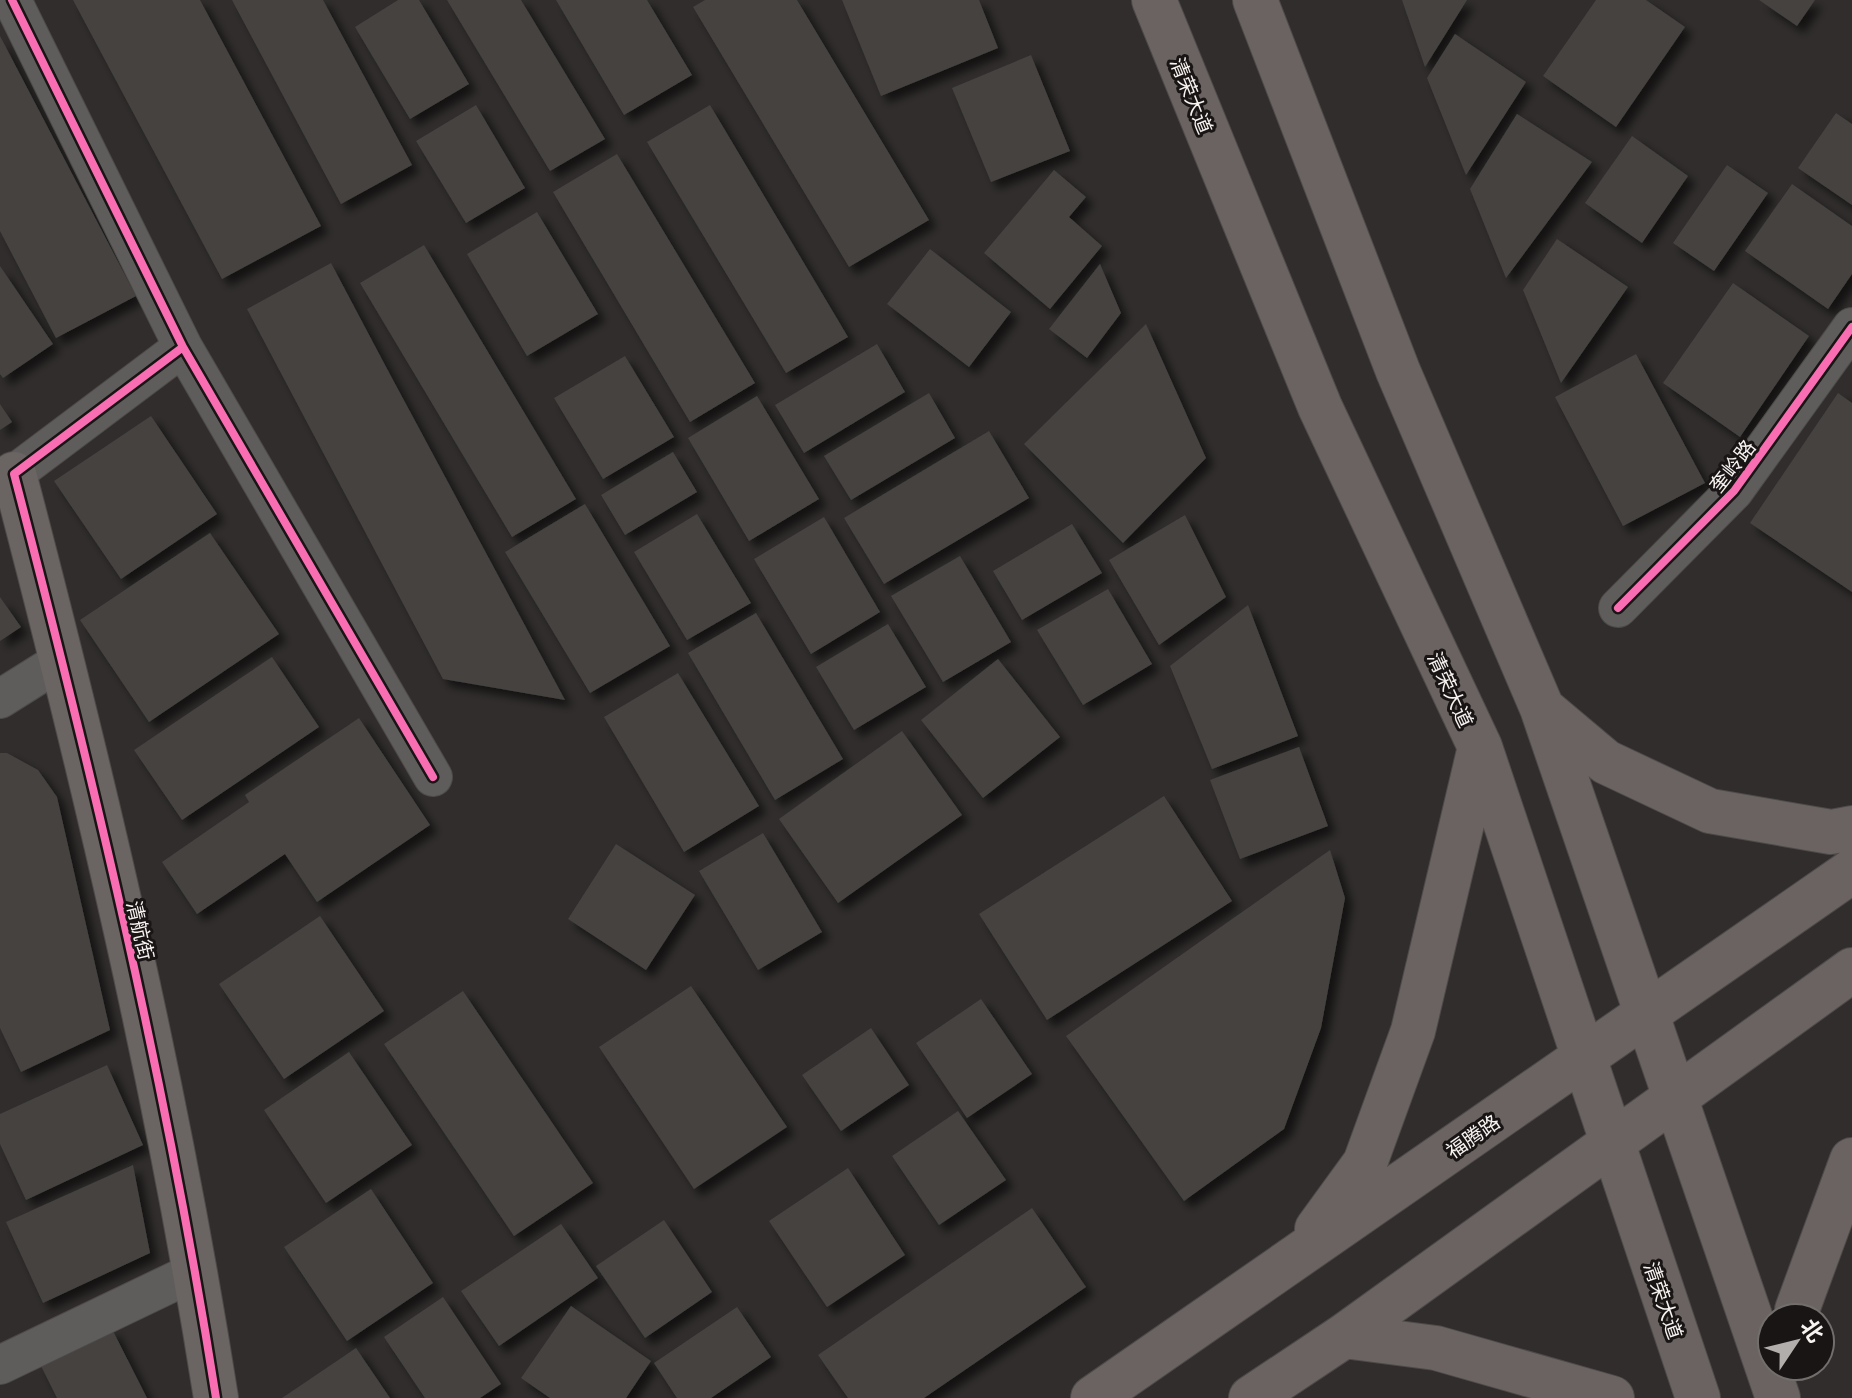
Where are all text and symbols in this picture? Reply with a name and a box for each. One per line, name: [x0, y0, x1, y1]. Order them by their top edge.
street label: 清荣大道: [1164, 52, 1222, 138]
street label: 奎岭路: [1701, 432, 1761, 498]
street label: 清荣大道: [1422, 646, 1482, 732]
street label: 清航街: [121, 897, 163, 963]
street label: 福腾路: [1439, 1106, 1505, 1164]
street label: 清荣大道: [1638, 1257, 1692, 1343]
north arrow: [1756, 1302, 1836, 1382]
text: 北: [1794, 1311, 1833, 1348]

